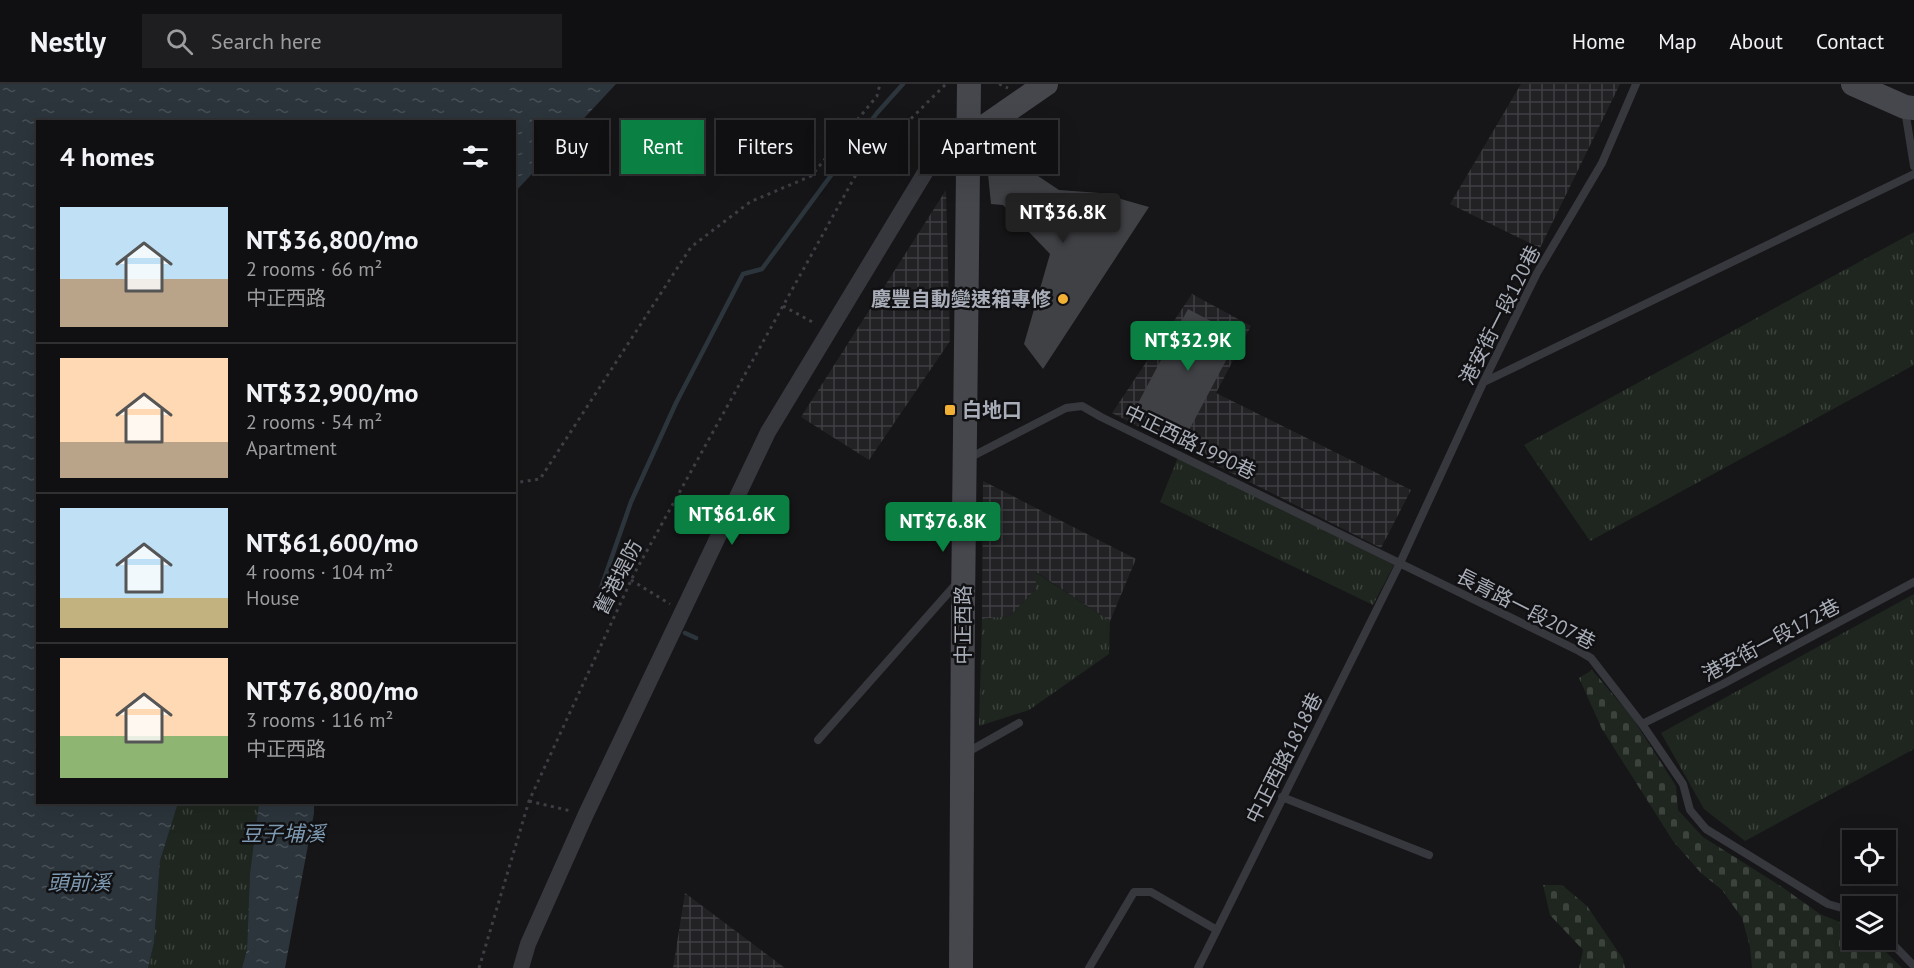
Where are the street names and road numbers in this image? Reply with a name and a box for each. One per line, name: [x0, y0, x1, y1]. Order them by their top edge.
street label: 港安街一段120巷: [1454, 241, 1546, 389]
street label: 中正西路1990巷: [1120, 399, 1260, 485]
street label: 舊港堤防: [588, 535, 648, 619]
street label: 長青路一段207巷: [1452, 563, 1600, 655]
street label: 中正西路: [950, 585, 976, 665]
street label: 港安街一段172巷: [1697, 593, 1845, 687]
street label: 中正西路1818巷: [1240, 688, 1328, 828]

